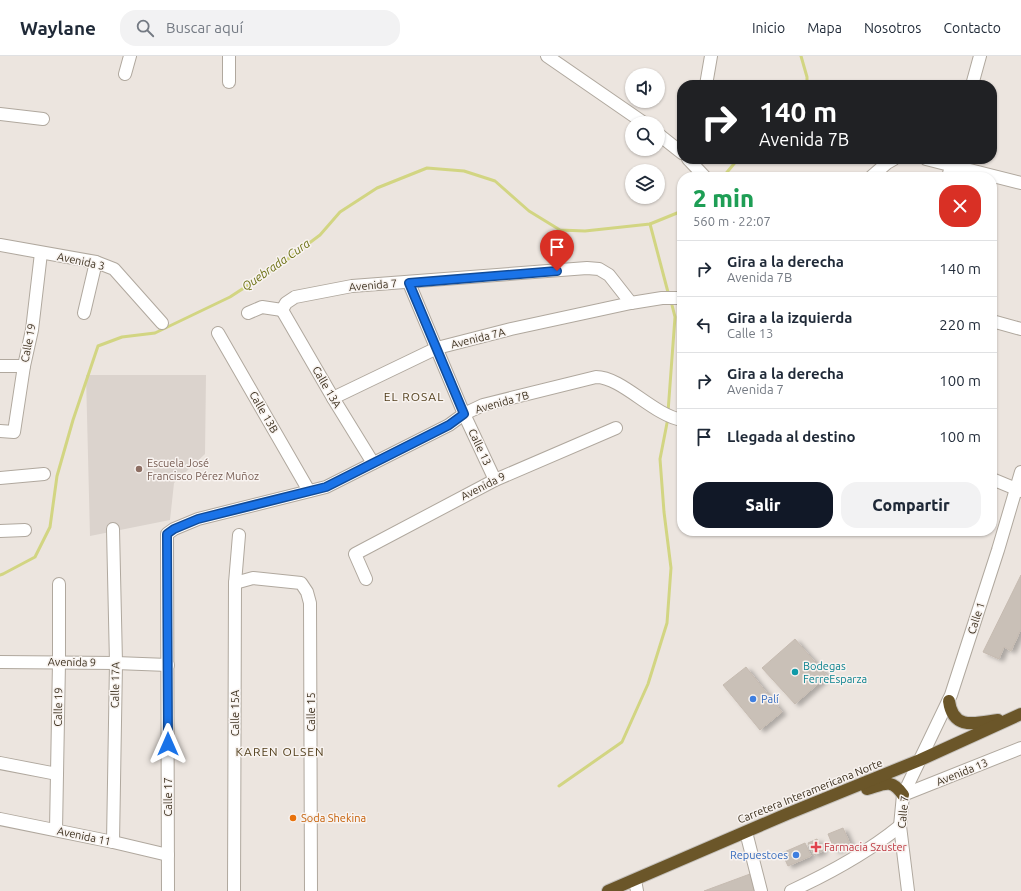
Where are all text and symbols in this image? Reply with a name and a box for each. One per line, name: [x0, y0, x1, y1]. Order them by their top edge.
search box: [120, 10, 400, 46]
text: Waylane: [20, 17, 96, 39]
icon: search: [134, 17, 156, 39]
text: Buscar aquí: [166, 19, 243, 36]
text: Inicio: [752, 20, 785, 36]
text: Mapa: [807, 20, 842, 36]
text: Nosotros: [864, 20, 921, 36]
text: Contacto: [943, 20, 1001, 36]
map controls: [625, 68, 665, 204]
button: sound: [625, 68, 665, 108]
icon: right: [693, 96, 745, 148]
text: 140 m: [759, 96, 837, 127]
button: search: [625, 116, 665, 156]
text: Avenida 7B: [759, 129, 849, 149]
button: layers: [625, 164, 665, 204]
text: 2 min: [693, 185, 754, 212]
button: close: [939, 185, 981, 227]
text: 560 m · 22:07: [693, 214, 771, 228]
pin: [540, 230, 574, 271]
water label: Quebrada Cura: [239, 236, 313, 293]
icon: arrive: [546, 236, 568, 258]
street label: Avenida 3: [56, 250, 106, 272]
text: Gira a la derecha: [727, 253, 844, 270]
icon: right: [693, 258, 715, 280]
text: 140 m: [939, 260, 981, 277]
text: Avenida 7B: [727, 270, 792, 284]
street label: Avenida 7: [348, 277, 398, 293]
text: Gira a la izquierda: [727, 309, 853, 326]
icon: left: [693, 314, 715, 336]
text: 220 m: [939, 316, 981, 333]
street label: Calle 19: [18, 323, 38, 363]
street label: Avenida 7A: [450, 325, 507, 351]
text: Calle 13: [727, 326, 773, 340]
street label: Calle 13A: [310, 364, 344, 411]
text: Gira a la derecha: [727, 365, 844, 382]
icon: right: [693, 370, 715, 392]
text: 100 m: [939, 372, 981, 389]
text: Avenida 7: [727, 382, 784, 396]
street label: Calle 13B: [247, 389, 281, 435]
street label: Avenida 7B: [474, 389, 530, 415]
district label: EL ROSAL: [384, 390, 444, 403]
icon: arrive: [693, 426, 715, 448]
street label: Calle 13: [466, 427, 494, 467]
text: Llegada al destino: [727, 428, 856, 445]
text: 100 m: [939, 428, 981, 445]
place label: Escuela José Francisco Pérez Muñoz: [147, 457, 259, 482]
marker: Escuela José Francisco Pérez Muñoz: [134, 464, 144, 474]
street label: Avenida 9: [459, 470, 507, 502]
button: Salir: [693, 482, 833, 528]
button: Compartir: [841, 482, 981, 528]
street label: Calle 1: [965, 600, 987, 636]
street label: Avenida 9: [48, 656, 96, 668]
place label: Bodegas FerreEsparza: [803, 660, 867, 685]
street label: Calle 17A: [109, 661, 121, 708]
marker: Bodegas FerreEsparza: [790, 667, 800, 677]
street label: Calle 19: [52, 687, 64, 727]
street label: Calle 15A: [229, 689, 241, 736]
street label: Calle 15: [305, 692, 317, 732]
place label: Palí: [761, 693, 779, 705]
marker: Palí: [748, 694, 758, 704]
position arrow: [147, 723, 189, 765]
district label: KAREN OLSEN: [235, 745, 325, 758]
street label: Carretera Interamericana Norte: [736, 756, 884, 826]
street label: Avenida 13: [935, 756, 989, 788]
street label: Calle 17: [162, 777, 174, 817]
street label: Calle 7: [895, 795, 911, 829]
place label: Soda Shekina: [301, 812, 366, 824]
marker: Soda Shekina: [288, 813, 298, 823]
street label: Avenida 11: [56, 824, 112, 848]
place label: Farmacia Szuster: [824, 841, 908, 853]
marker: Farmacia Szuster: [811, 842, 821, 852]
place label: Repuestoes: [730, 849, 788, 861]
marker: Repuestoes: [791, 850, 801, 860]

